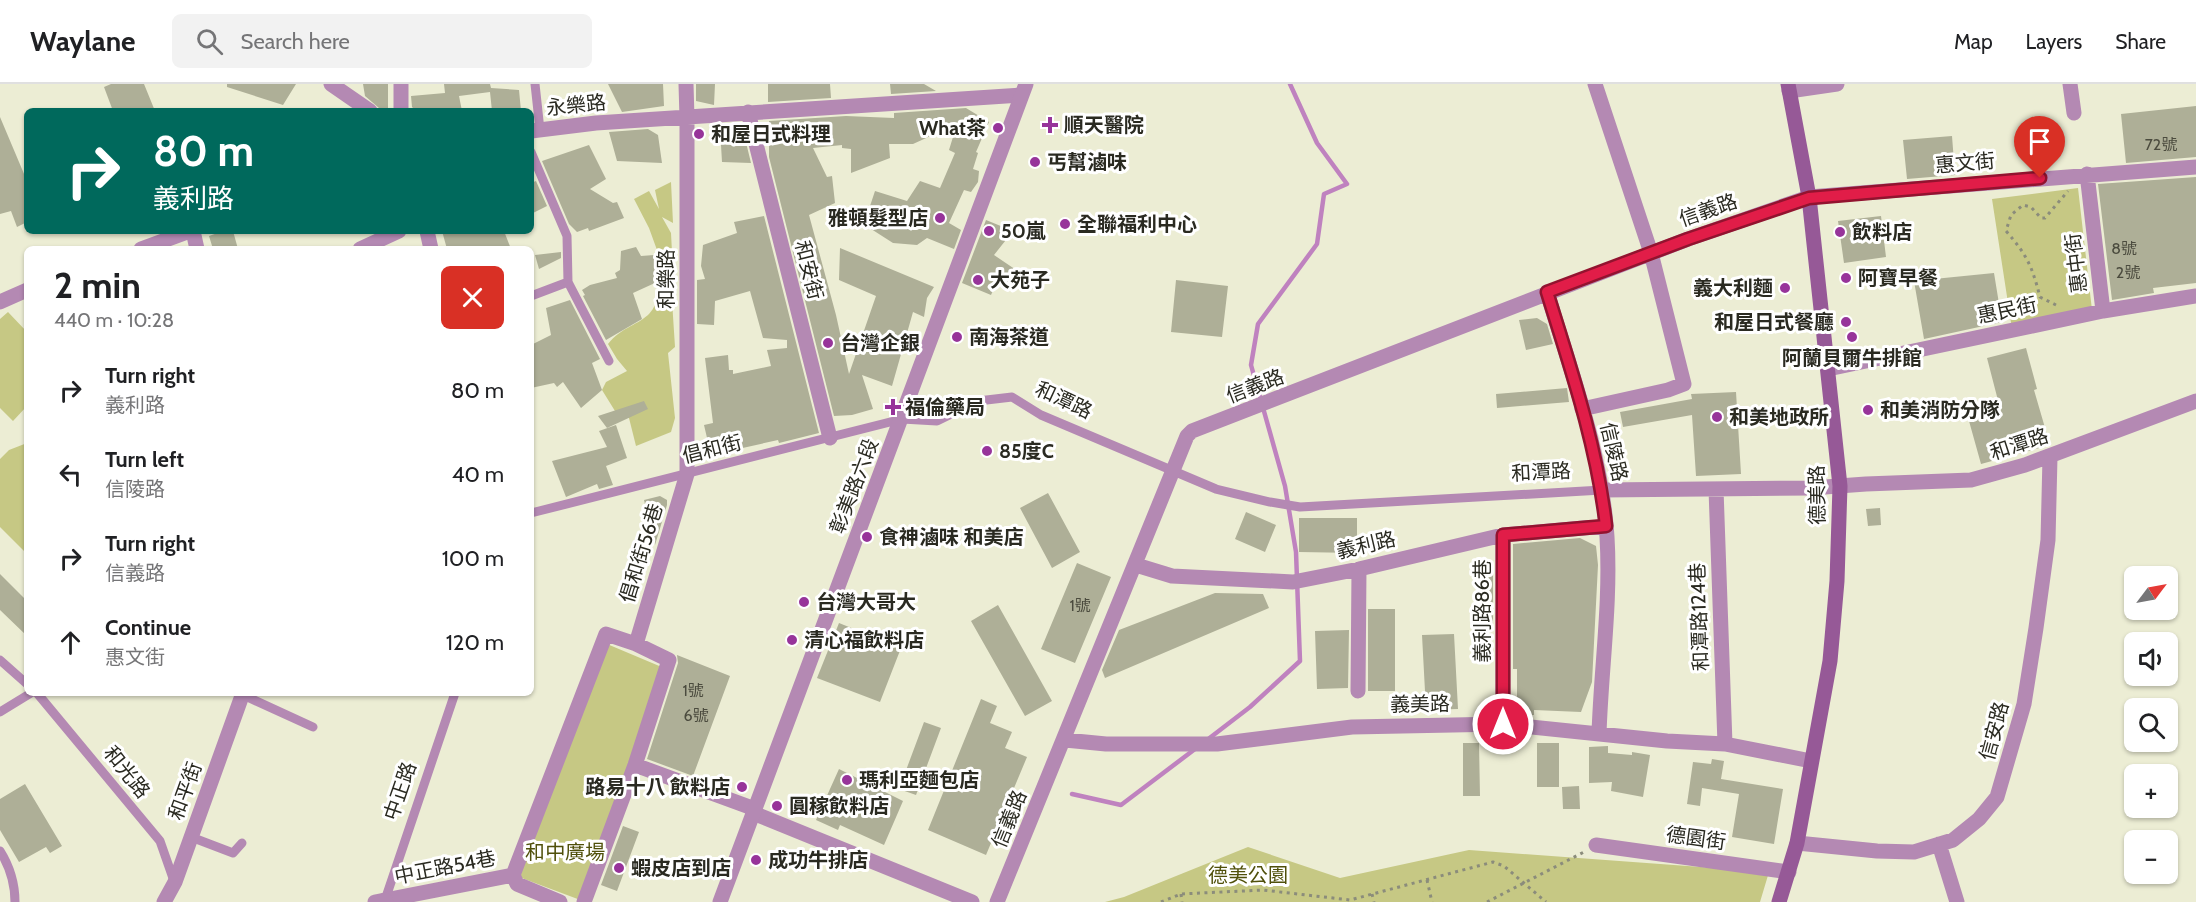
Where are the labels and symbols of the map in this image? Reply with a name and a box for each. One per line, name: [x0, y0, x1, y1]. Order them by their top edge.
street label: 永樂路: [545, 90, 607, 120]
place label: 順天醫院: [1064, 113, 1144, 137]
place label: What茶: [919, 116, 986, 140]
marker: 順天醫院: [1041, 116, 1059, 134]
pin: [2014, 116, 2065, 178]
marker: What茶: [991, 121, 1005, 135]
place label: 和屋日式料理: [711, 122, 831, 146]
marker: 和屋日式料理: [692, 127, 706, 141]
house number: 72號: [2145, 135, 2177, 154]
street label: 惠文街: [1934, 148, 1996, 178]
place label: 丐幫滷味: [1047, 150, 1127, 174]
marker: 丐幫滷味: [1028, 155, 1042, 169]
street label: 信義路: [1676, 189, 1740, 231]
place label: 雅頓髮型店: [828, 206, 928, 230]
marker: 雅頓髮型店: [933, 211, 947, 225]
place label: 全聯福利中心: [1077, 212, 1197, 236]
marker: 全聯福利中心: [1058, 217, 1072, 231]
place label: 50嵐: [1001, 219, 1046, 243]
place label: 飲料店: [1852, 220, 1912, 244]
marker: 50嵐: [982, 224, 996, 238]
marker: 飲料店: [1833, 225, 1847, 239]
street label: 惠中街: [2060, 232, 2092, 294]
street label: 和安街: [790, 238, 828, 302]
house number: 8號: [2111, 239, 2137, 258]
street label: 和樂路: [654, 249, 678, 309]
house number: 2號: [2116, 263, 2140, 282]
place label: 阿寶早餐: [1858, 266, 1938, 290]
place label: 大苑子: [990, 268, 1050, 292]
marker: 阿寶早餐: [1839, 271, 1853, 285]
marker: 大苑子: [971, 273, 985, 287]
place label: 義大利麵: [1693, 276, 1773, 300]
marker: 義大利麵: [1778, 281, 1792, 295]
street label: 惠民街: [1975, 292, 2039, 328]
place label: 和屋日式餐廳: [1714, 310, 1834, 334]
marker: 和屋日式餐廳: [1839, 315, 1853, 329]
place label: 南海茶道: [969, 325, 1049, 349]
marker: 南海茶道: [950, 330, 964, 344]
marker: 阿蘭貝爾牛排館: [1845, 330, 1859, 344]
place label: 台灣企銀: [840, 331, 920, 355]
marker: 台灣企銀: [821, 336, 835, 350]
place label: 阿蘭貝爾牛排館: [1782, 346, 1922, 370]
street label: 信義路: [1223, 364, 1287, 408]
street label: 和潭路: [1032, 376, 1096, 424]
place label: 福倫藥局: [905, 395, 985, 419]
place label: 和美消防分隊: [1880, 398, 2000, 422]
marker: 福倫藥局: [886, 400, 900, 414]
marker: 和美消防分隊: [1861, 403, 1875, 417]
place label: 和美地政所: [1729, 405, 1829, 429]
marker: 和美地政所: [1710, 410, 1724, 424]
street label: 信陵路: [1596, 420, 1632, 484]
street label: 和潭路: [1987, 423, 2051, 465]
street label: 倡和街: [680, 430, 744, 468]
street label: 彰美路六段: [825, 435, 883, 537]
place label: 85度C: [999, 439, 1054, 463]
marker: 85度C: [980, 444, 994, 458]
street label: 和潭路: [1510, 458, 1572, 486]
street label: 德美路: [1804, 465, 1830, 525]
street label: 倡和街56巷: [615, 501, 667, 605]
place label: 食神滷味 和美店: [879, 525, 1024, 549]
street label: 義利路: [1334, 527, 1398, 563]
marker: 食神滷味 和美店: [860, 530, 874, 544]
street label: 義利路86巷: [1470, 559, 1494, 663]
street label: 和潭路124巷: [1685, 562, 1713, 672]
north arrow: [2124, 566, 2178, 620]
place label: 台灣大哥大: [816, 590, 916, 614]
marker: 台灣大哥大: [797, 595, 811, 609]
house number: 1號: [1069, 596, 1091, 615]
place label: 清心福飲料店: [804, 628, 924, 652]
marker: 清心福飲料店: [785, 633, 799, 647]
house number: 1號: [682, 681, 704, 700]
street label: 義美路: [1390, 691, 1450, 717]
position arrow: [1471, 692, 1535, 756]
street label: 信安路: [1975, 699, 2013, 763]
house number: 6號: [683, 706, 709, 725]
street label: 和光路: [99, 741, 155, 803]
street label: 和平街: [163, 759, 207, 823]
street label: 中正路: [379, 759, 421, 823]
place label: 瑪利亞麵包店: [859, 768, 979, 792]
marker: 瑪利亞麵包店: [840, 773, 854, 787]
place label: 路易十八 飲料店: [586, 775, 730, 799]
marker: 路易十八 飲料店: [735, 780, 749, 794]
street label: 信義路: [987, 787, 1031, 851]
place label: 圓稼飲料店: [789, 794, 889, 818]
marker: 圓稼飲料店: [770, 799, 784, 813]
street label: 德園街: [1665, 822, 1727, 854]
park label: 和中廣場: [525, 840, 605, 864]
street label: 中正路54巷: [392, 845, 498, 889]
place label: 成功牛排店: [768, 848, 868, 872]
marker: 成功牛排店: [749, 853, 763, 867]
place label: 蝦皮店到店: [631, 856, 731, 880]
marker: 蝦皮店到店: [612, 861, 626, 875]
park label: 德美公園: [1208, 863, 1288, 887]

